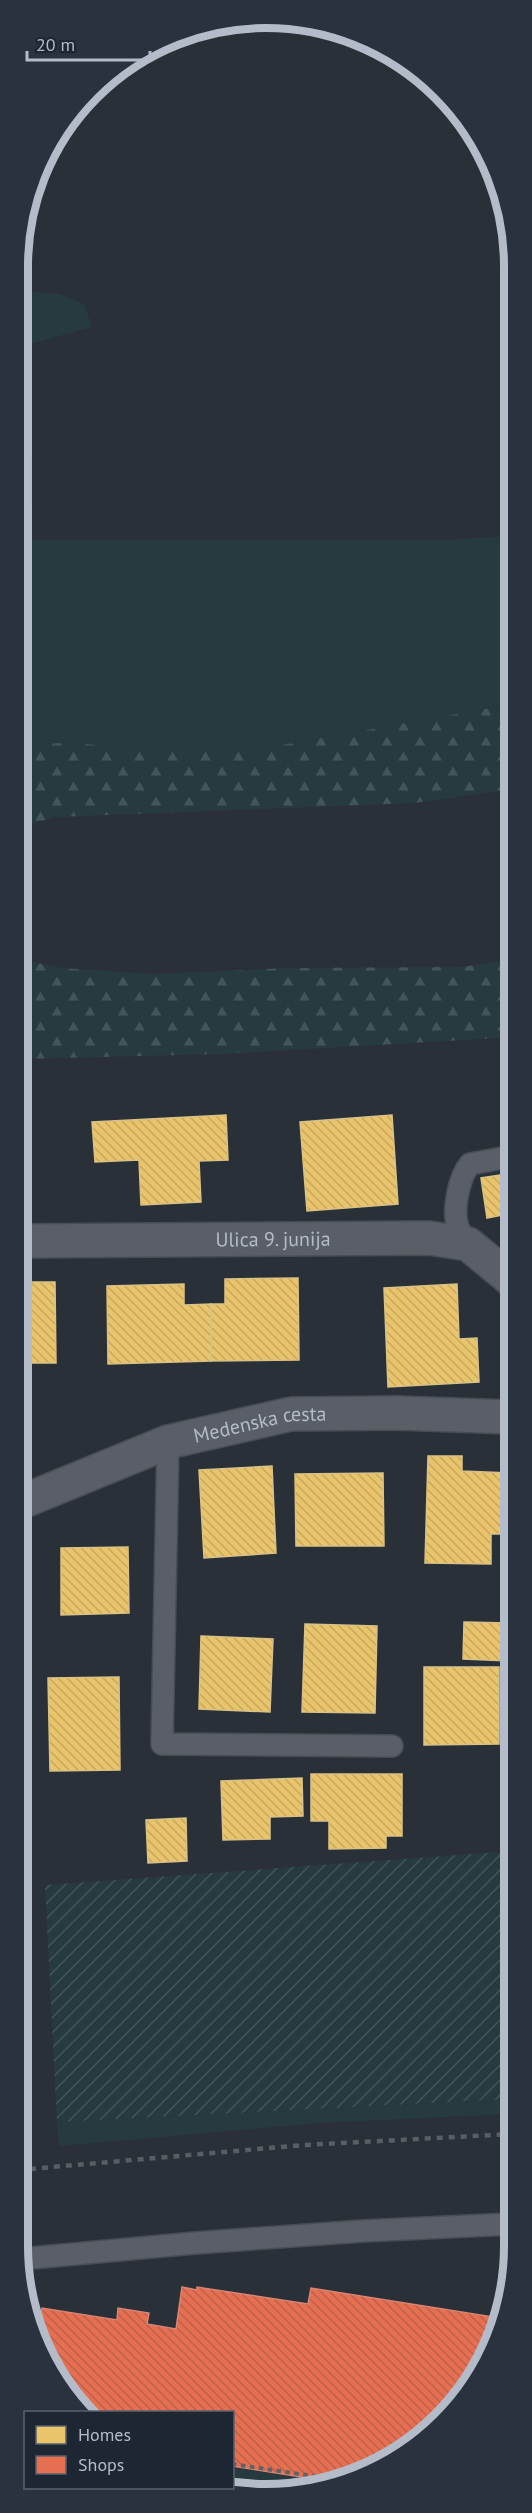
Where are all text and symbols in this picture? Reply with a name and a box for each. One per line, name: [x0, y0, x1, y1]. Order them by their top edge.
scale bar: [27, 24, 150, 62]
text: 20 m: [36, 33, 75, 56]
street label: Ulica 9. junija: [215, 1226, 331, 1253]
street label: Medenska cesta: [191, 1401, 326, 1449]
legend: [24, 2411, 234, 2489]
text: Homes: [78, 2423, 131, 2446]
text: Shops: [78, 2453, 124, 2476]

